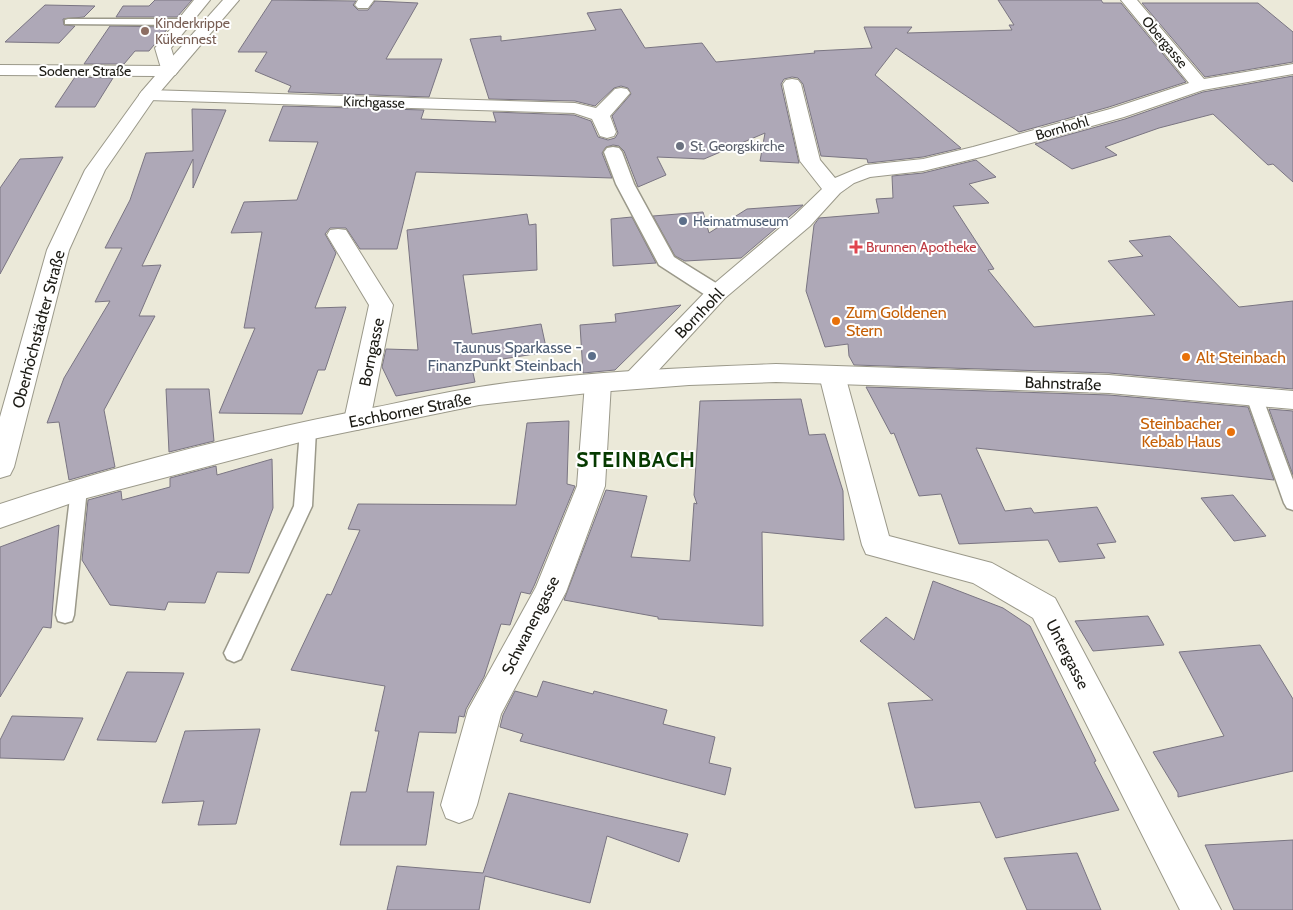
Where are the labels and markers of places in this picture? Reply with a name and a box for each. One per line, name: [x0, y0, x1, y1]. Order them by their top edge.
place label: Kinderkrippe Kükennest: [155, 14, 230, 48]
marker: Kinderkrippe Kükennest: [139, 25, 151, 37]
place label: St. Georgskirche: [690, 137, 785, 155]
marker: St. Georgskirche: [674, 140, 686, 152]
place label: Heimatmuseum: [693, 212, 789, 230]
marker: Heimatmuseum: [677, 215, 689, 227]
place label: Brunnen Apotheke: [866, 238, 976, 256]
marker: Brunnen Apotheke: [850, 241, 862, 253]
place label: Zum Goldenen Stern: [846, 303, 947, 340]
marker: Zum Goldenen Stern: [830, 315, 842, 327]
place label: Taunus Sparkasse - FinanzPunkt Steinbach: [427, 338, 582, 375]
place label: Alt Steinbach: [1196, 348, 1286, 367]
marker: Taunus Sparkasse - FinanzPunkt Steinbach: [586, 350, 598, 362]
marker: Alt Steinbach: [1180, 351, 1192, 363]
place label: Steinbacher Kebab Haus: [1140, 414, 1222, 451]
marker: Steinbacher Kebab Haus: [1225, 426, 1237, 438]

